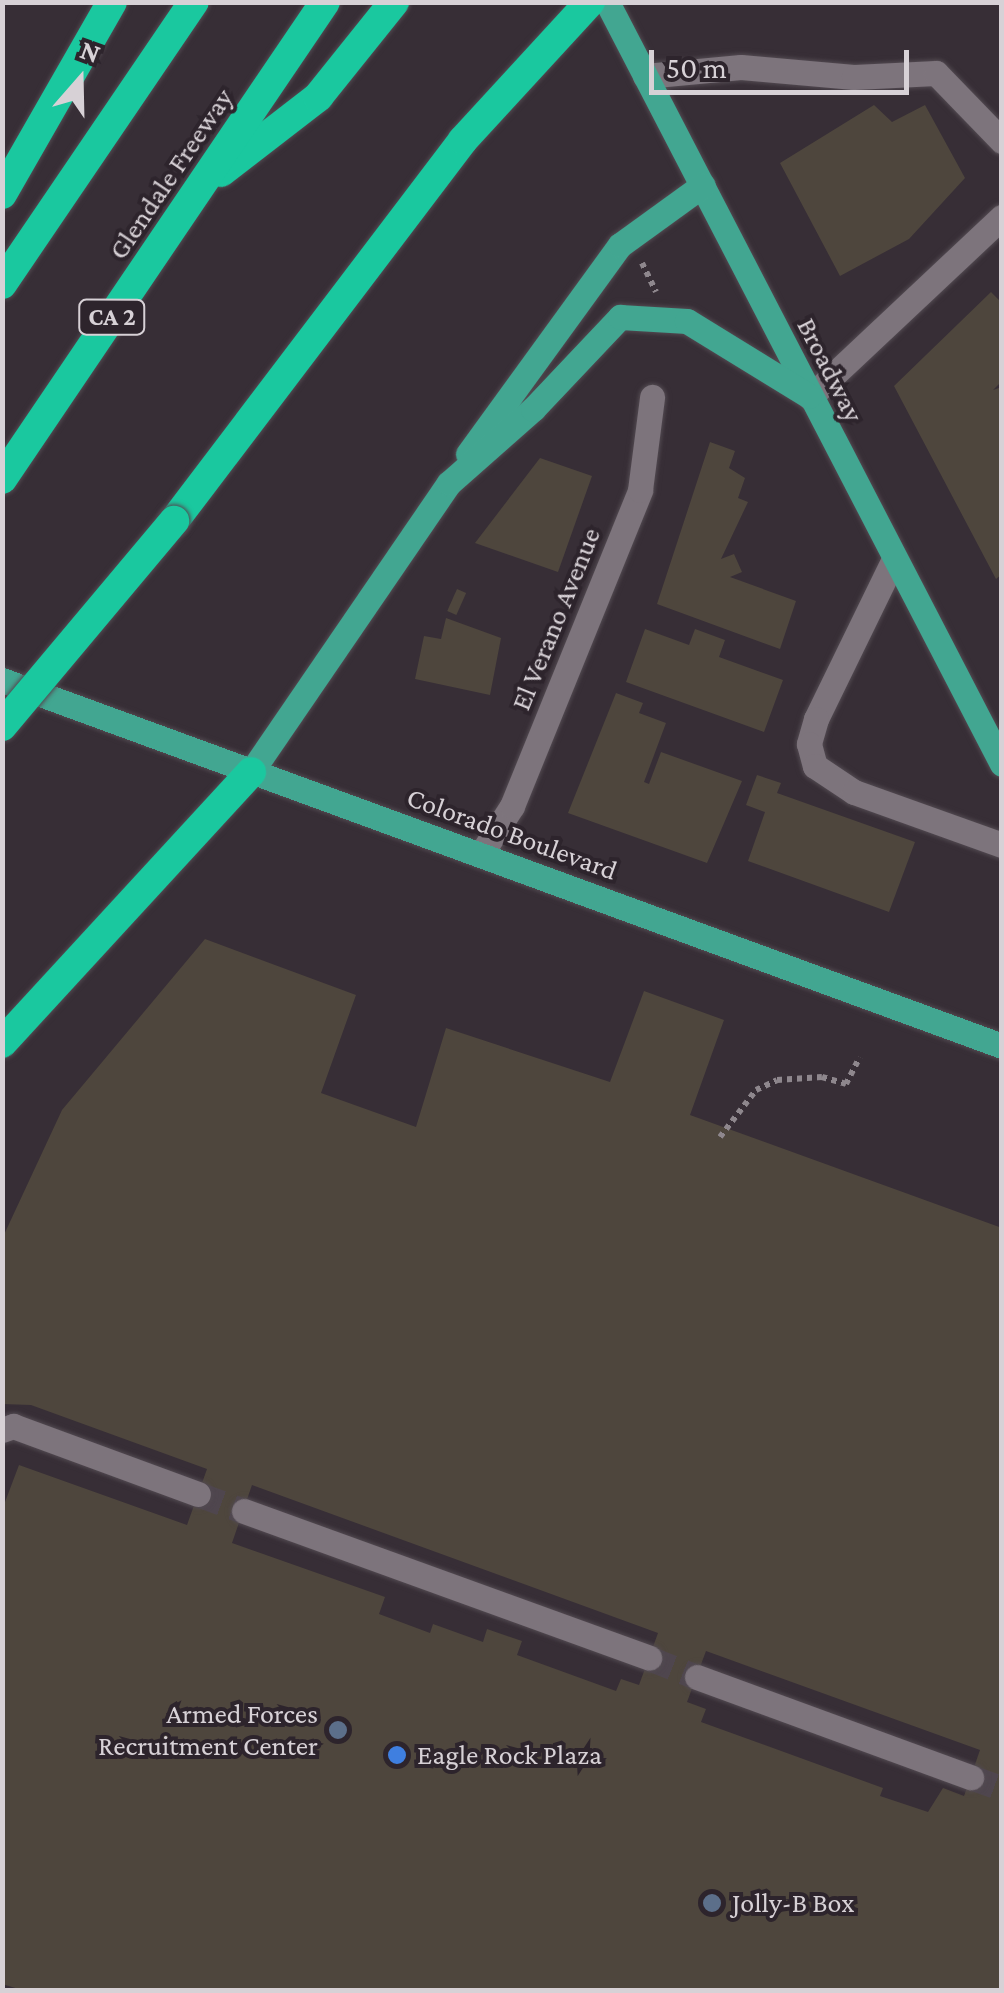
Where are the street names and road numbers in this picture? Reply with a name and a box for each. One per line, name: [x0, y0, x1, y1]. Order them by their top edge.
street label: Glendale Freeway: [102, 82, 240, 266]
road number: CA 2: [77, 297, 147, 337]
street label: Broadway: [790, 312, 870, 428]
street label: El Verano Avenue: [504, 523, 608, 715]
street label: Colorado Boulevard: [402, 780, 622, 888]

